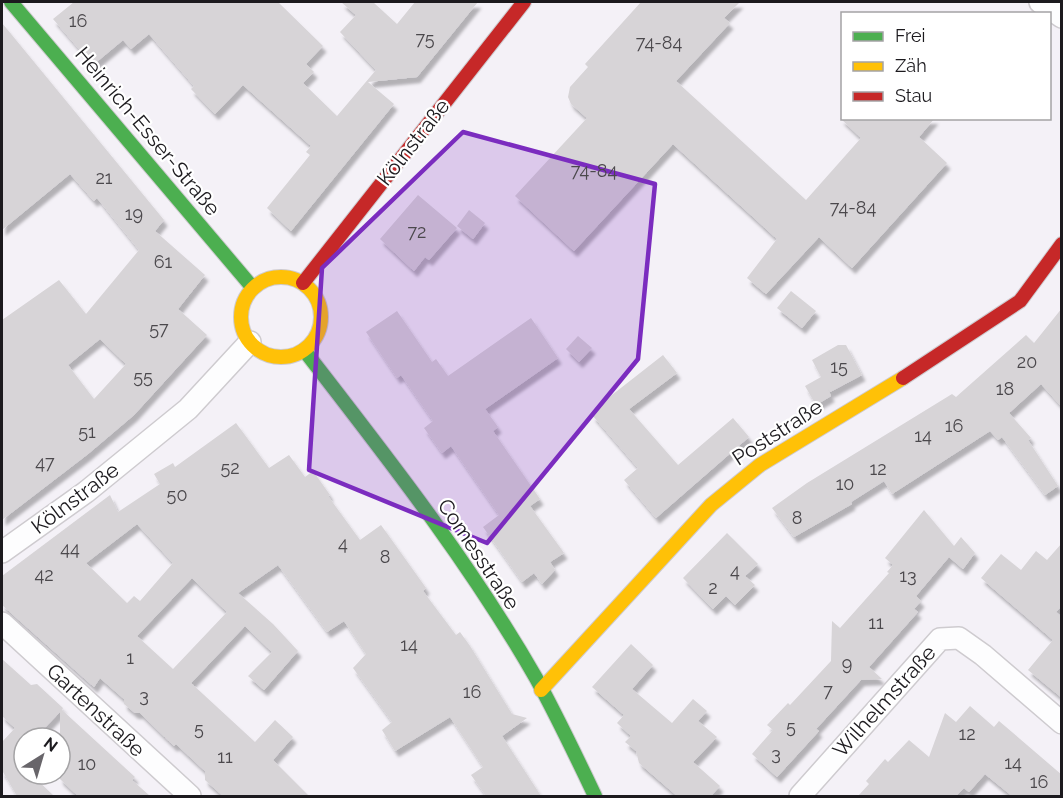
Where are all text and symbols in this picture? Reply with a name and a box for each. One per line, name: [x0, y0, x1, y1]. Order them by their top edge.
house number: 16: [69, 10, 87, 31]
legend: [841, 12, 1051, 120]
text: Frei: [895, 25, 925, 46]
house number: 75: [415, 28, 435, 49]
house number: 74-84: [636, 32, 682, 53]
street label: Heinrich-Esser-Straße: [70, 42, 226, 220]
text: Zäh: [895, 55, 927, 76]
text: Stau: [895, 85, 932, 106]
street label: Kölnstraße: [371, 94, 455, 190]
house number: 74-84: [571, 160, 617, 181]
house number: 21: [95, 167, 113, 188]
house number: 74-84: [830, 197, 876, 218]
house number: 19: [125, 203, 143, 224]
house number: 72: [407, 221, 427, 242]
house number: 61: [154, 251, 173, 272]
house number: 57: [149, 318, 169, 339]
house number: 20: [1017, 351, 1037, 372]
house number: 15: [830, 356, 848, 377]
house number: 55: [133, 366, 153, 387]
house number: 18: [996, 378, 1014, 399]
street label: Poststraße: [727, 394, 827, 470]
house number: 16: [945, 415, 963, 436]
house number: 51: [78, 421, 96, 442]
house number: 14: [914, 425, 932, 446]
house number: 47: [35, 452, 55, 473]
street label: Kölnstraße: [26, 457, 124, 539]
house number: 52: [220, 457, 240, 478]
house number: 12: [869, 458, 887, 479]
house number: 10: [836, 473, 854, 494]
house number: 50: [167, 484, 187, 505]
street label: Comesstraße: [433, 494, 525, 614]
house number: 8: [792, 507, 802, 528]
house number: 4: [338, 533, 348, 554]
house number: 44: [60, 538, 80, 559]
house number: 8: [380, 546, 390, 567]
house number: 4: [730, 560, 740, 581]
house number: 42: [34, 564, 54, 585]
house number: 13: [899, 565, 917, 586]
house number: 2: [708, 577, 718, 598]
house number: 11: [868, 612, 884, 633]
house number: 14: [400, 634, 418, 655]
street label: Wilhelmstraße: [827, 640, 941, 762]
house number: 1: [126, 647, 134, 668]
house number: 9: [842, 653, 852, 674]
street label: Gartenstraße: [42, 658, 150, 762]
house number: 7: [823, 680, 833, 701]
house number: 16: [463, 681, 481, 702]
house number: 3: [139, 685, 149, 706]
house number: 5: [786, 716, 796, 737]
house number: 5: [194, 718, 204, 739]
house number: 12: [958, 723, 976, 744]
north arrow: [12, 726, 72, 786]
text: N: [40, 733, 61, 756]
house number: 3: [771, 743, 781, 764]
house number: 11: [217, 746, 233, 767]
house number: 14: [1004, 752, 1022, 773]
house number: 10: [78, 753, 96, 774]
house number: 16: [1030, 771, 1048, 792]

